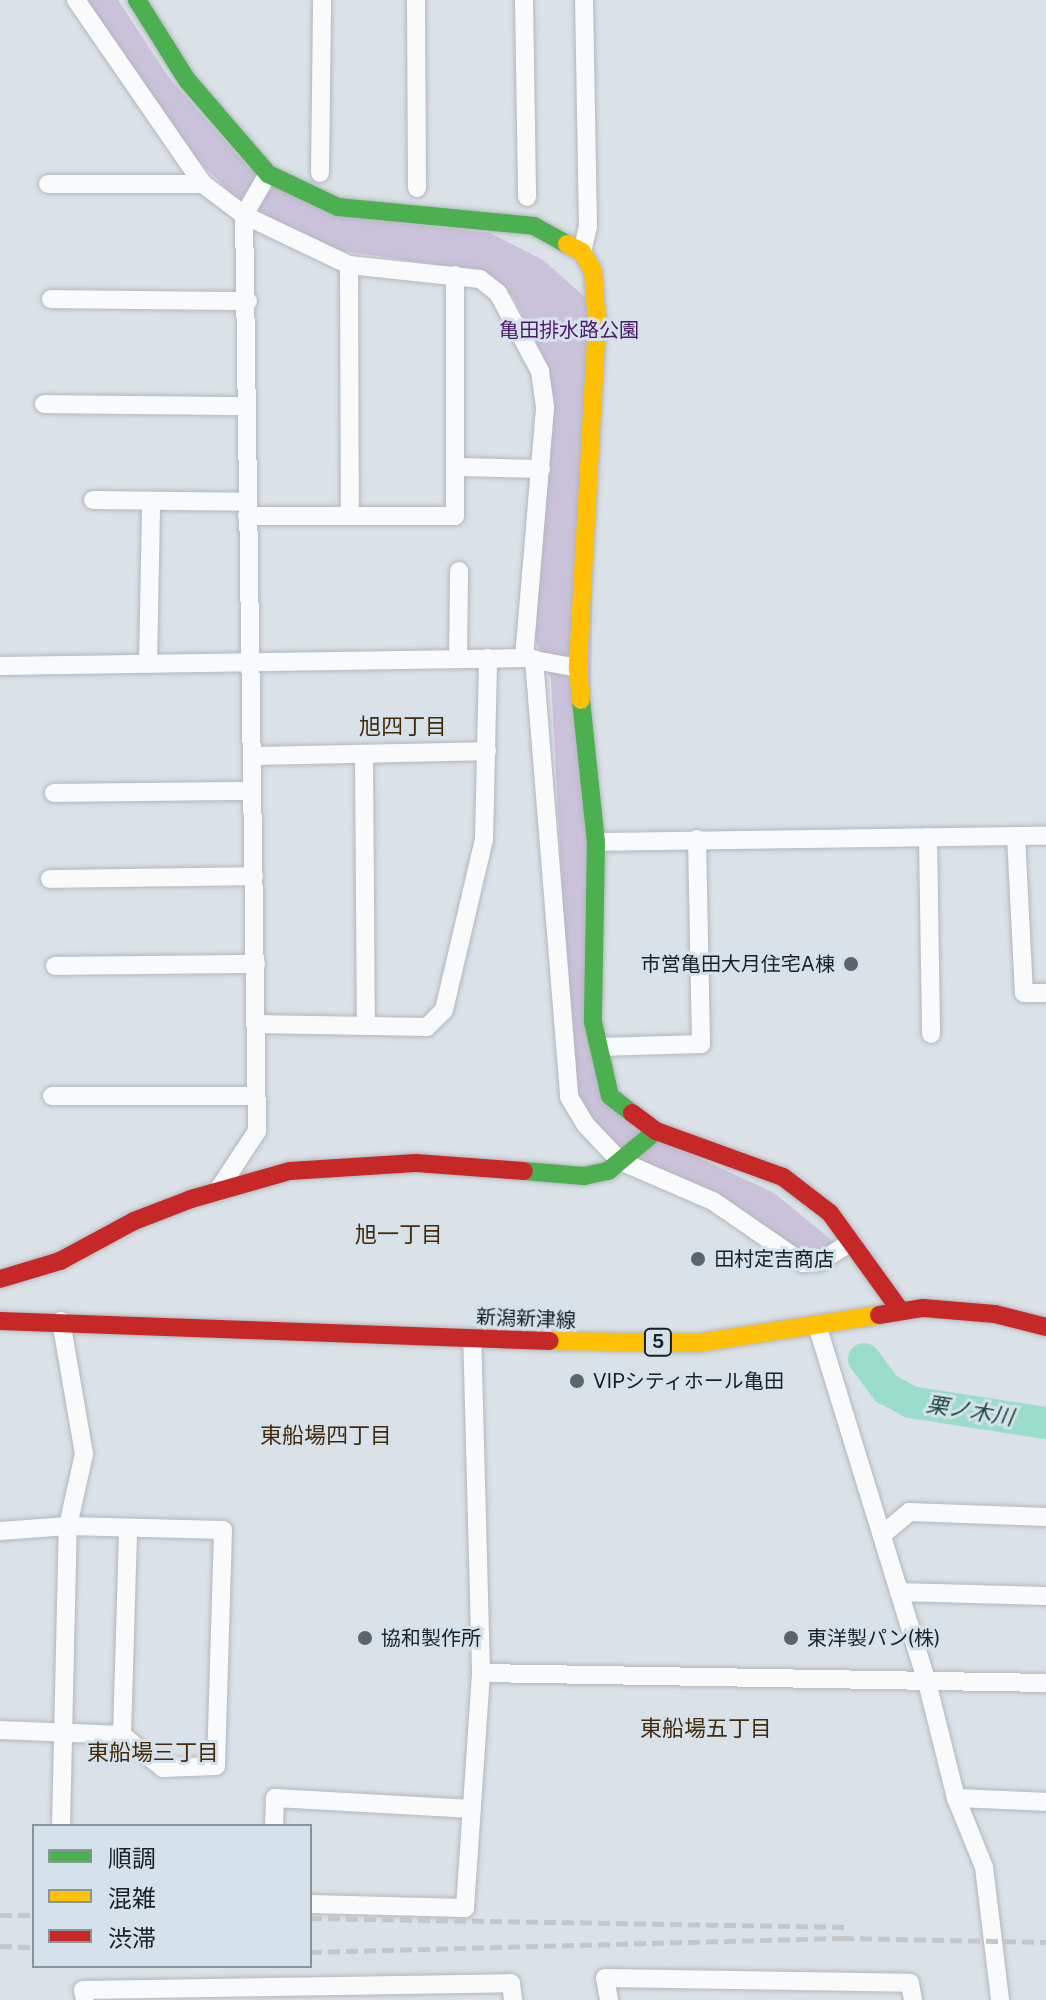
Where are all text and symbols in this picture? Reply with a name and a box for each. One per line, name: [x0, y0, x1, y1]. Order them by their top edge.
park label: 亀田排水路公園: [499, 318, 639, 342]
district label: 旭四丁目: [359, 714, 447, 740]
place label: 市営亀田大月住宅A棟: [641, 952, 835, 976]
marker: 市営亀田大月住宅A棟: [842, 955, 860, 973]
district label: 旭一丁目: [355, 1222, 443, 1248]
place label: 田村定吉商店: [714, 1247, 834, 1271]
marker: 田村定吉商店: [689, 1250, 707, 1268]
street label: 新潟新津線: [476, 1305, 576, 1333]
road number: 5: [642, 1328, 674, 1356]
place label: VIPシティホール亀田: [593, 1369, 785, 1393]
marker: VIPシティホール亀田: [568, 1372, 586, 1390]
water label: 栗ノ木川: [924, 1391, 1016, 1431]
district label: 東船場四丁目: [260, 1423, 392, 1449]
place label: 協和製作所: [381, 1626, 481, 1650]
place label: 東洋製パン(株): [807, 1626, 939, 1650]
marker: 協和製作所: [356, 1629, 374, 1647]
marker: 東洋製パン(株): [782, 1629, 800, 1647]
district label: 東船場五丁目: [640, 1716, 772, 1742]
district label: 東船場三丁目: [87, 1740, 219, 1766]
legend: [32, 1824, 312, 1968]
text: 順調: [108, 1844, 156, 1872]
text: 混雑: [108, 1884, 156, 1912]
text: 渋滞: [108, 1924, 156, 1952]

